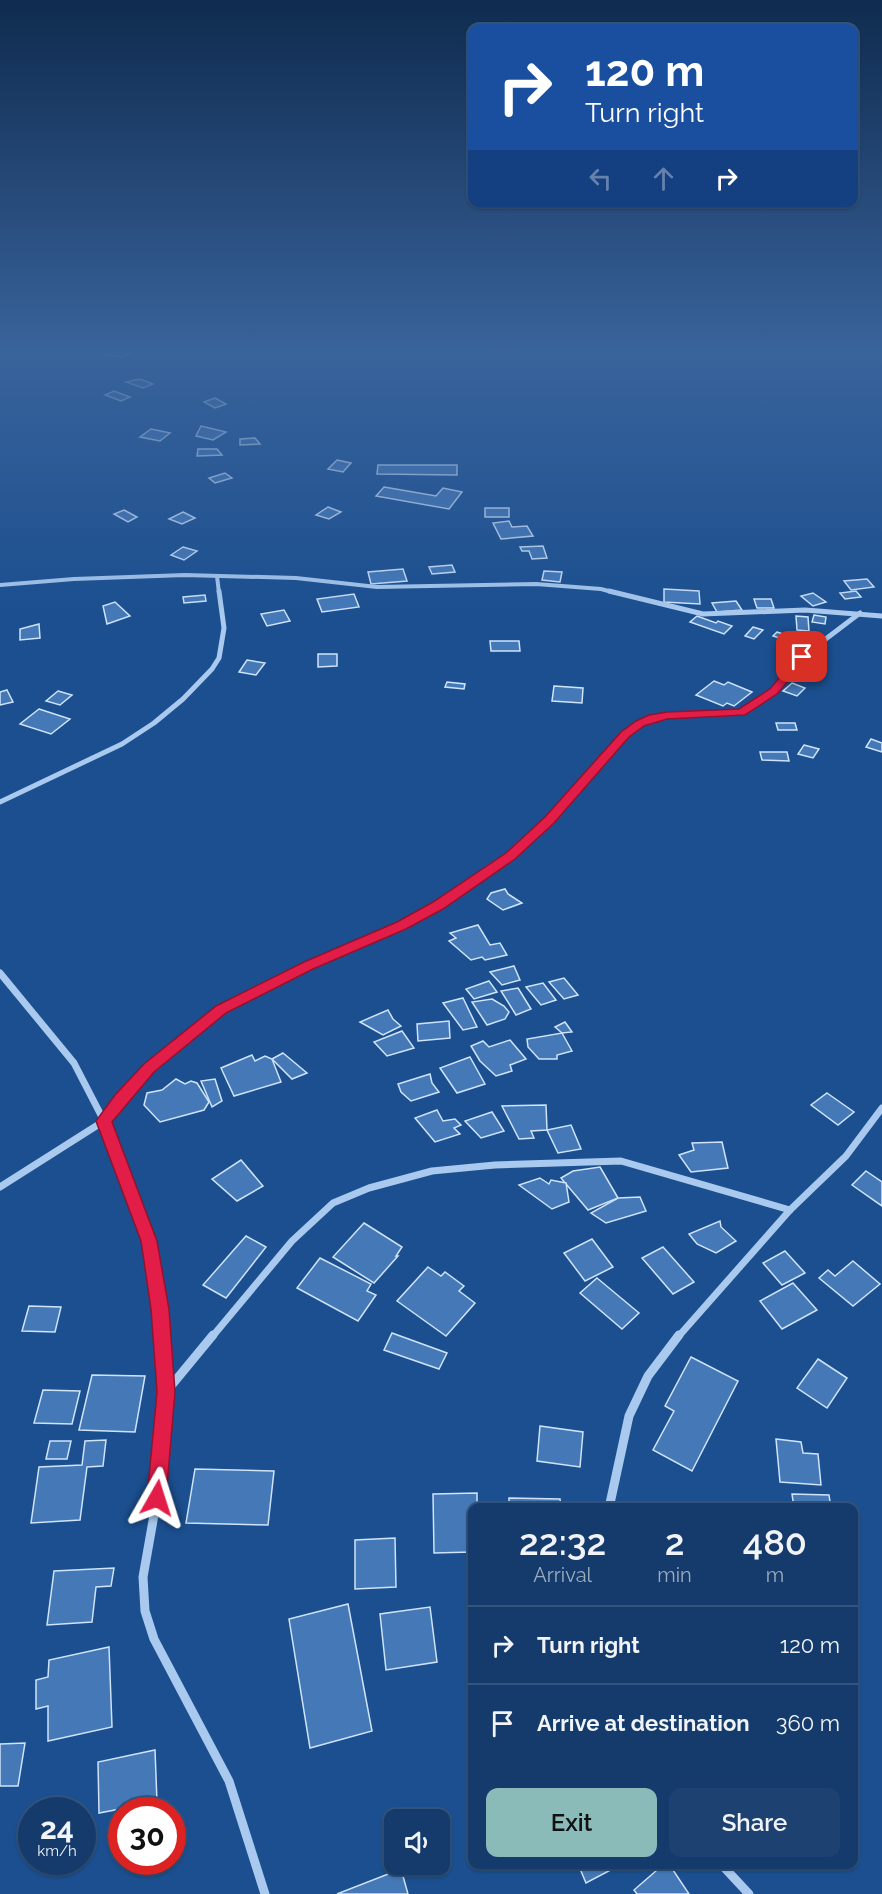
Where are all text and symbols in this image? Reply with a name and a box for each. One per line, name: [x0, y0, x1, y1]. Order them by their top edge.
text: 120 m: [585, 47, 704, 96]
icon: right: [486, 48, 564, 126]
text: Turn right: [585, 97, 704, 128]
icon: left: [584, 162, 617, 195]
icon: ahead: [647, 162, 680, 195]
icon: right: [710, 162, 743, 195]
pin: [776, 631, 827, 682]
icon: arrive: [785, 640, 818, 673]
position arrow: [125, 1466, 189, 1530]
text: 22:32: [519, 1521, 606, 1563]
text: 2: [665, 1521, 684, 1563]
text: 480: [743, 1521, 807, 1563]
text: Arrival: [533, 1563, 592, 1587]
text: min: [657, 1563, 692, 1587]
text: m: [766, 1563, 784, 1587]
icon: right: [486, 1629, 519, 1662]
text: Turn right: [537, 1632, 640, 1658]
text: 120 m: [780, 1632, 840, 1658]
icon: arrive: [486, 1707, 519, 1740]
text: Arrive at destination: [537, 1710, 750, 1736]
text: 360 m: [776, 1710, 840, 1736]
button: Exit: [486, 1788, 657, 1857]
button: Share: [669, 1788, 840, 1857]
speed limit sign: 30: [108, 1797, 186, 1875]
map controls: [384, 1809, 450, 1875]
button: sound: [384, 1809, 450, 1875]
text: 24: [40, 1811, 74, 1846]
text: km/h: [37, 1842, 77, 1860]

